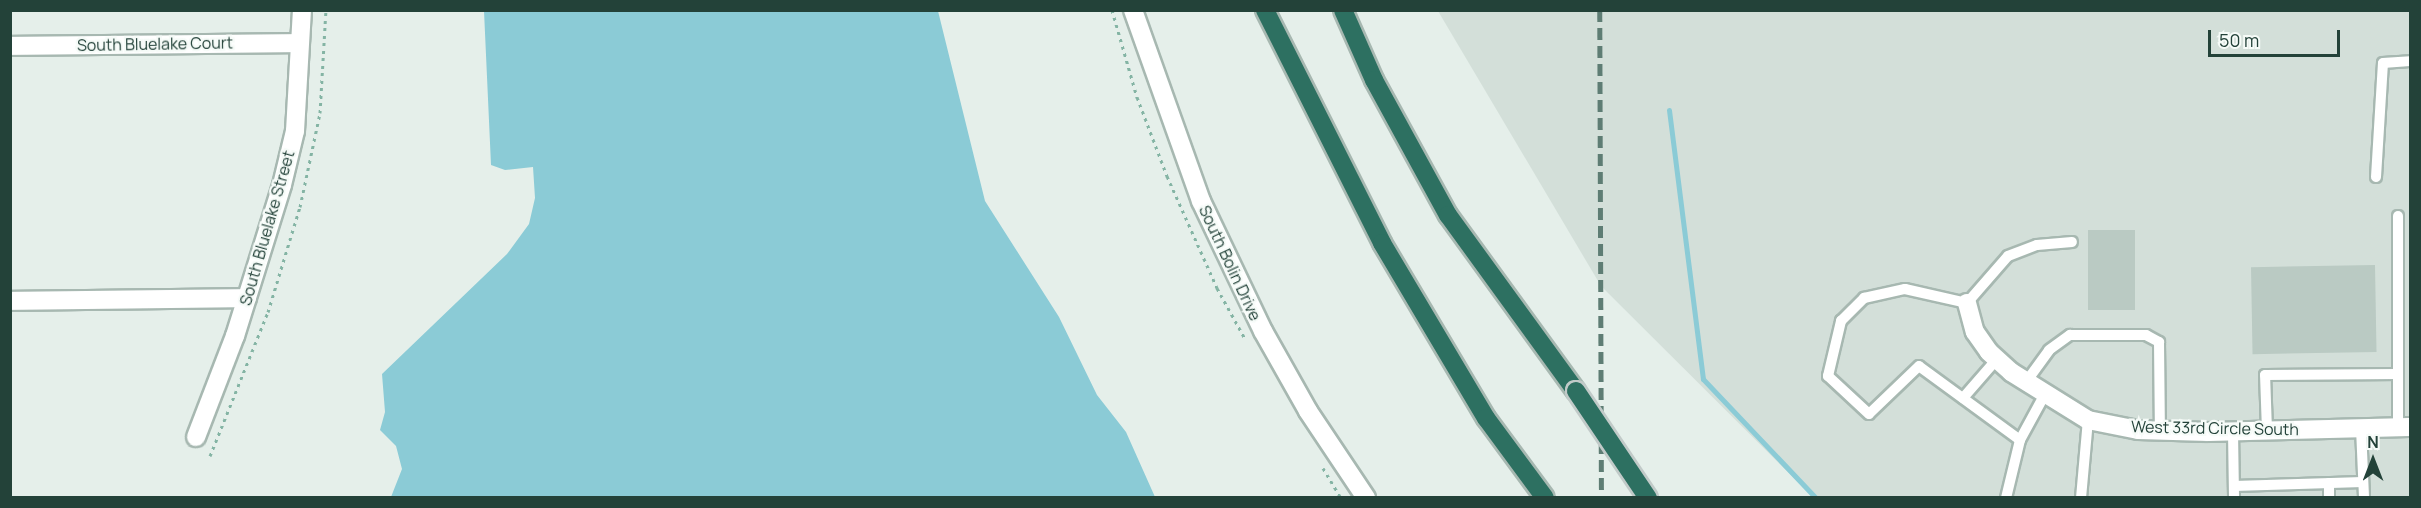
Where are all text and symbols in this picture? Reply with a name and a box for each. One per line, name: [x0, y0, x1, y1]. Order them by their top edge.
scale bar: [2211, 18, 2343, 56]
text: 50 m: [2219, 28, 2259, 52]
street label: South Bluelake Court: [77, 33, 233, 55]
street label: South Bluelake Street: [236, 148, 298, 308]
street label: South Bolin Drive: [1195, 202, 1265, 324]
street label: West 33rd Circle South: [2131, 417, 2299, 439]
north arrow: [2343, 430, 2403, 490]
text: N: [2367, 431, 2379, 453]

